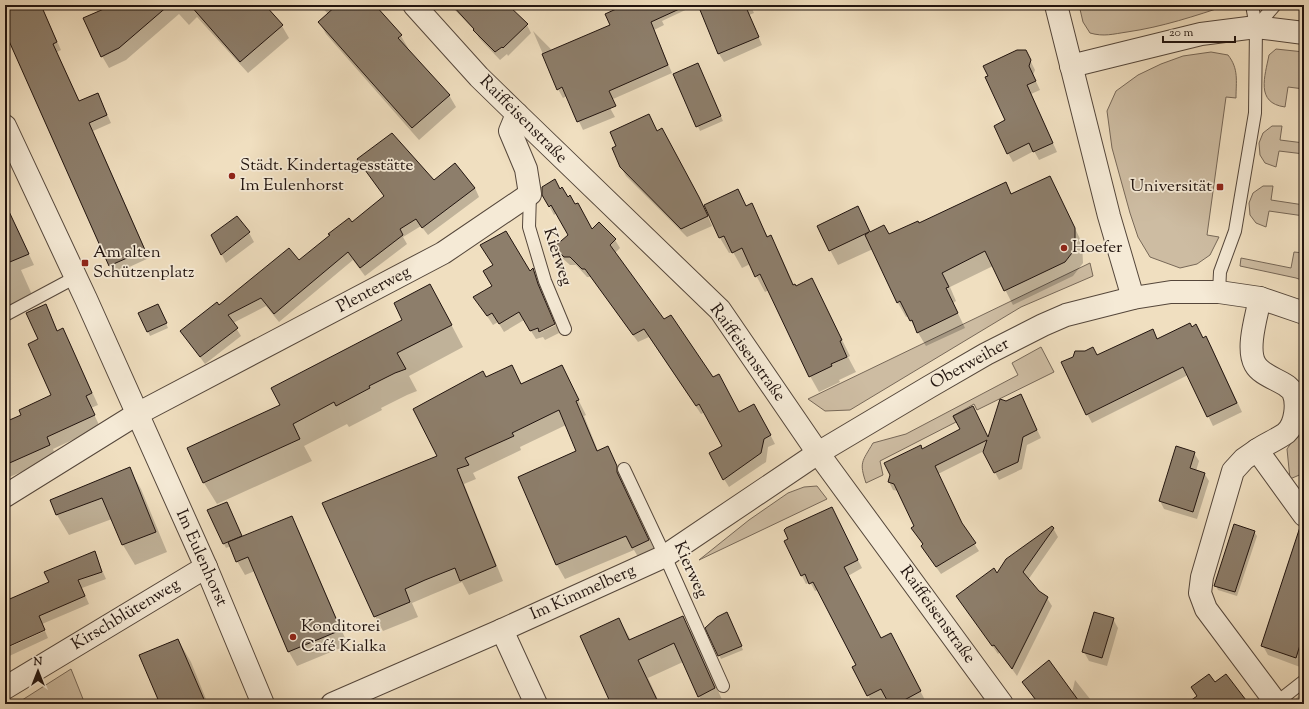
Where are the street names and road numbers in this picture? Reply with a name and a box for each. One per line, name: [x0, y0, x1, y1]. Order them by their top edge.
street label: Raiffeisenstraße: [474, 71, 572, 169]
street label: Kierweg: [536, 225, 578, 289]
street label: Plenterweg: [333, 261, 415, 319]
street label: Raiffeisenstraße: [703, 299, 791, 407]
street label: Oberweiher: [926, 332, 1014, 396]
street label: Im Eulenhorst: [169, 506, 233, 610]
street label: Kierweg: [667, 538, 713, 602]
street label: Im Kimmelberg: [527, 559, 639, 627]
street label: Raiffeisenstraße: [893, 561, 981, 669]
street label: Kirschblütenweg: [67, 573, 185, 657]

